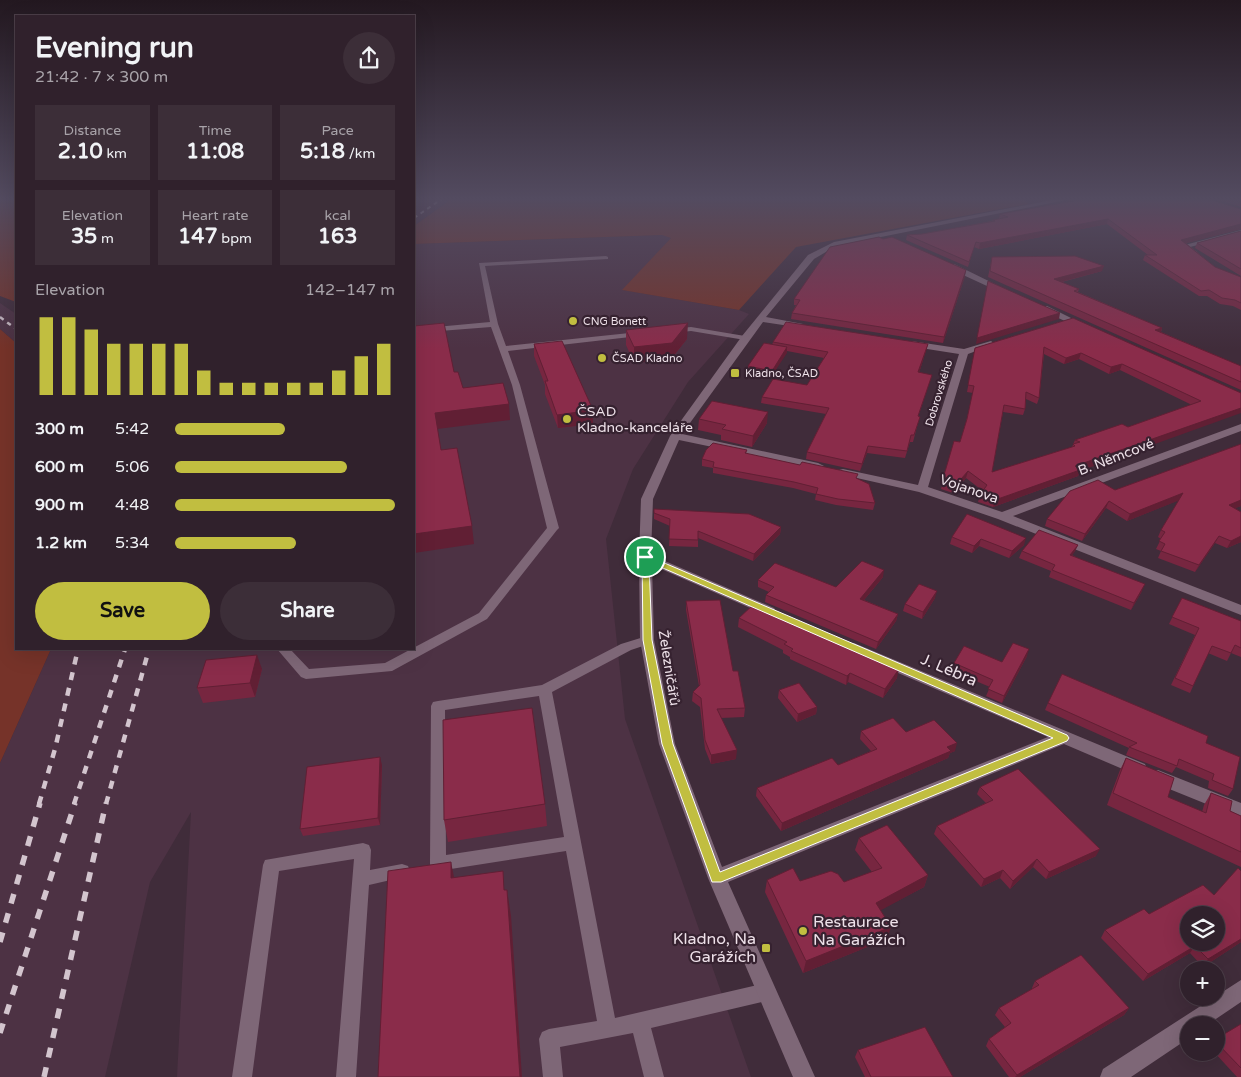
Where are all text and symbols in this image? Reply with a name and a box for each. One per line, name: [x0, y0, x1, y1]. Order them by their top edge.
text: Evening run: [35, 31, 194, 65]
button: share: [343, 32, 395, 84]
text: 21:42 · 7 × 300 m: [35, 67, 168, 87]
text: Distance: [64, 122, 121, 139]
text: Time: [199, 122, 231, 139]
text: Pace: [322, 122, 354, 139]
text: 2.10: [58, 139, 103, 164]
text: 11:08: [186, 139, 244, 164]
text: 5:18: [300, 139, 345, 164]
text: km: [103, 145, 127, 162]
text: /km: [345, 145, 375, 162]
text: Elevation: [62, 207, 123, 224]
text: Heart rate: [182, 207, 248, 224]
text: kcal: [324, 207, 351, 224]
text: 35: [71, 224, 97, 249]
text: 147: [178, 224, 218, 249]
text: 163: [318, 224, 357, 249]
text: m: [97, 230, 114, 247]
text: bpm: [218, 230, 252, 247]
text: Elevation: [35, 280, 105, 300]
text: 142–147 m: [305, 280, 395, 300]
marker: CNG Bonett: [567, 315, 579, 327]
place label: CNG Bonett: [583, 315, 646, 328]
place label: ČSAD Kladno: [612, 351, 683, 365]
marker: ČSAD Kladno: [596, 352, 608, 364]
street label: Dobrovského: [923, 358, 955, 428]
place label: Kladno, ČSAD: [745, 366, 818, 380]
marker: Kladno, ČSAD: [729, 367, 741, 379]
place label: ČSAD Kladno-kanceláře: [577, 403, 693, 436]
marker: ČSAD Kladno-kanceláře: [561, 413, 573, 425]
text: 300 m: [35, 419, 84, 439]
text: 5:42: [115, 419, 149, 439]
street label: B. Němcové: [1076, 435, 1156, 479]
text: 600 m: [35, 457, 84, 477]
text: 5:06: [115, 457, 149, 477]
street label: Vojanova: [937, 471, 1001, 507]
text: 900 m: [35, 495, 84, 515]
text: 4:48: [115, 495, 149, 515]
text: 1.2 km: [35, 533, 87, 553]
text: 5:34: [115, 533, 149, 553]
pin: [624, 536, 666, 578]
icon: arrive: [631, 543, 659, 571]
button: Save: [35, 582, 210, 640]
button: Share: [220, 582, 395, 640]
street label: Železničářů: [655, 629, 683, 707]
street label: J. Lébra: [918, 649, 980, 691]
map controls: [1180, 906, 1225, 1061]
button: layers: [1180, 906, 1225, 951]
place label: Restaurace Na Garážích: [813, 912, 905, 950]
marker: Restaurace Na Garážích: [797, 925, 809, 937]
place label: Kladno, Na Garážích: [673, 929, 756, 967]
marker: Kladno, Na Garážích: [760, 942, 772, 954]
button: +: [1180, 961, 1225, 1006]
button: −: [1180, 1016, 1225, 1061]

